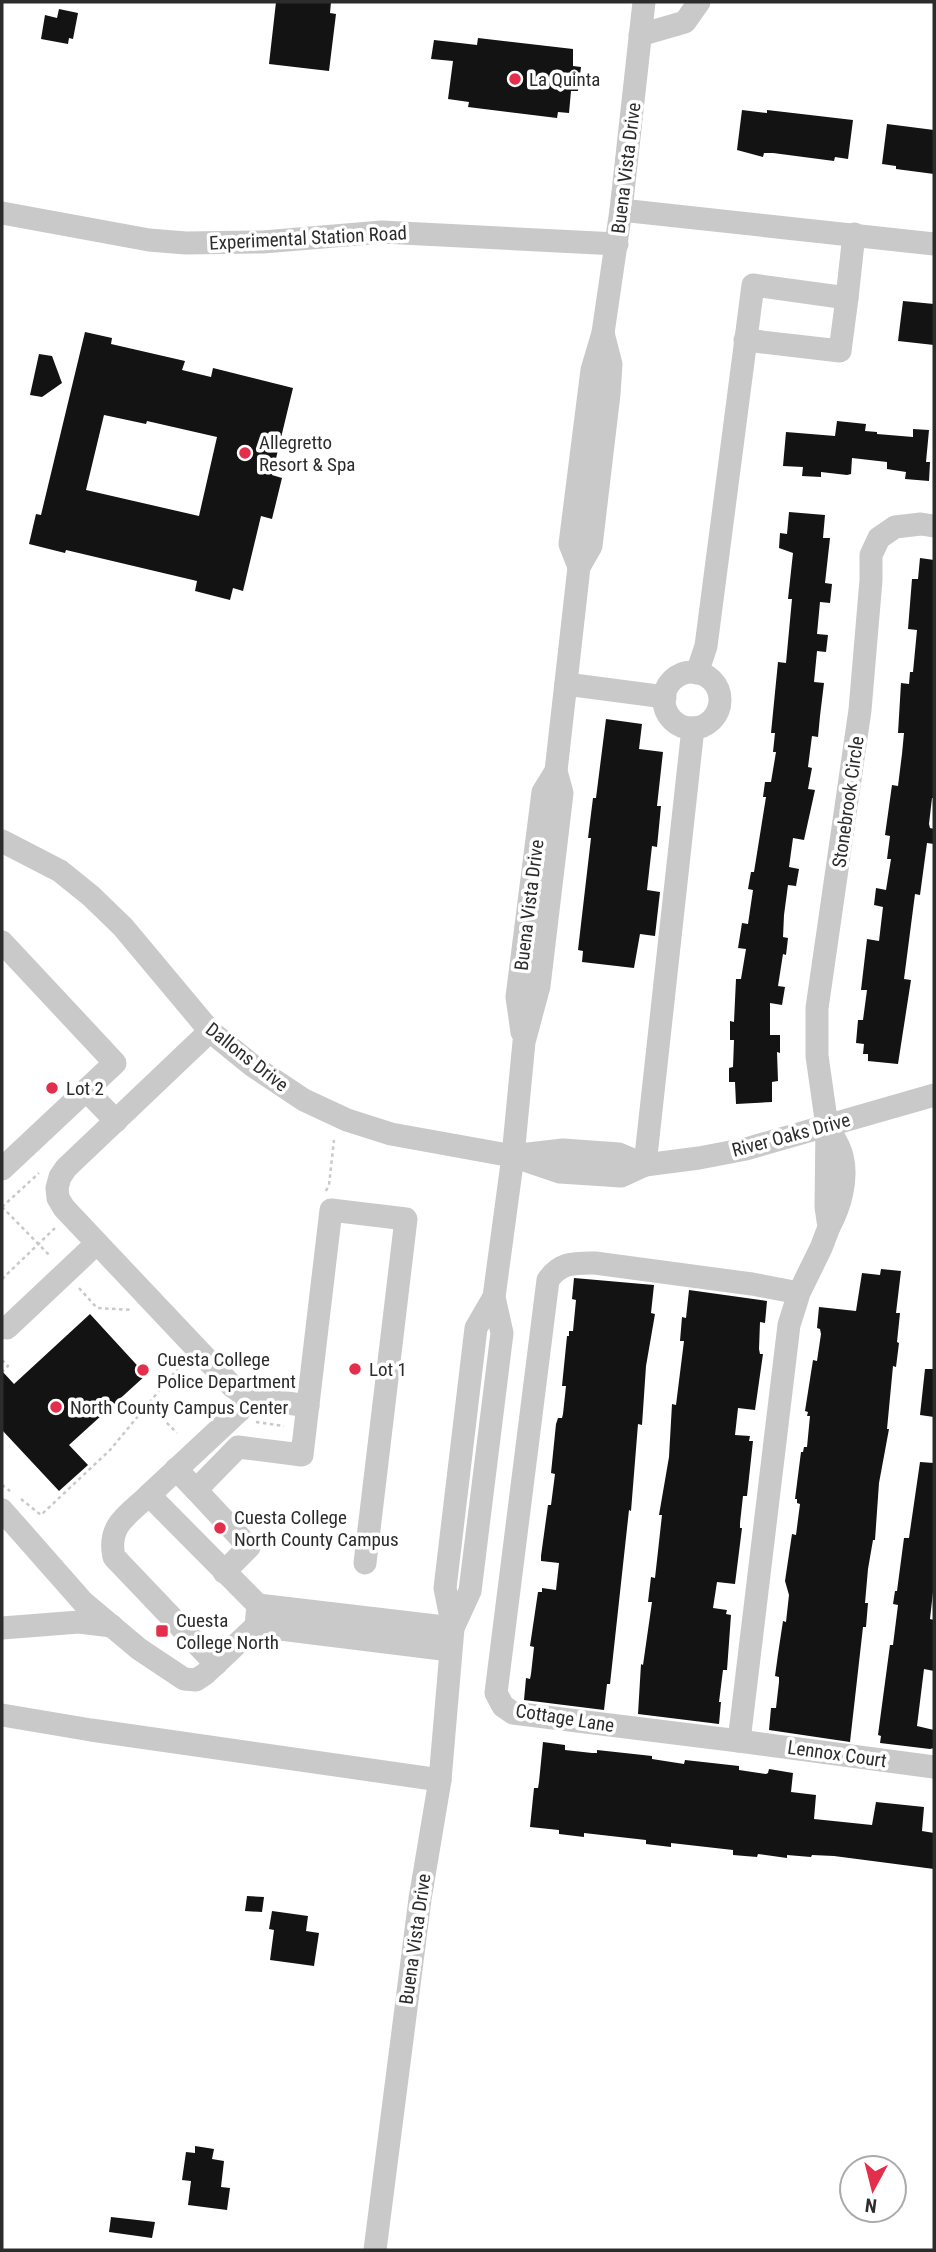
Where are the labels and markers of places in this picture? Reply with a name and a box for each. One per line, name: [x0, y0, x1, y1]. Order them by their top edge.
place label: La Quinta: [529, 68, 600, 91]
marker: La Quinta: [507, 71, 523, 87]
place label: Allegretto Resort & Spa: [259, 431, 355, 476]
marker: Allegretto Resort & Spa: [237, 445, 253, 461]
place label: Lot 2: [66, 1077, 104, 1100]
marker: Lot 2: [44, 1080, 60, 1096]
place label: Cuesta College Police Department: [157, 1348, 296, 1393]
place label: Lot 1: [369, 1358, 407, 1381]
marker: Lot 1: [347, 1361, 363, 1377]
marker: Cuesta College Police Department: [135, 1362, 151, 1378]
place label: North County Campus Center: [70, 1396, 288, 1419]
marker: North County Campus Center: [48, 1399, 64, 1415]
place label: Cuesta College North County Campus: [234, 1506, 399, 1551]
marker: Cuesta College North County Campus: [212, 1520, 228, 1536]
place label: Cuesta College North: [176, 1609, 279, 1654]
marker: Cuesta College North: [154, 1623, 170, 1639]

